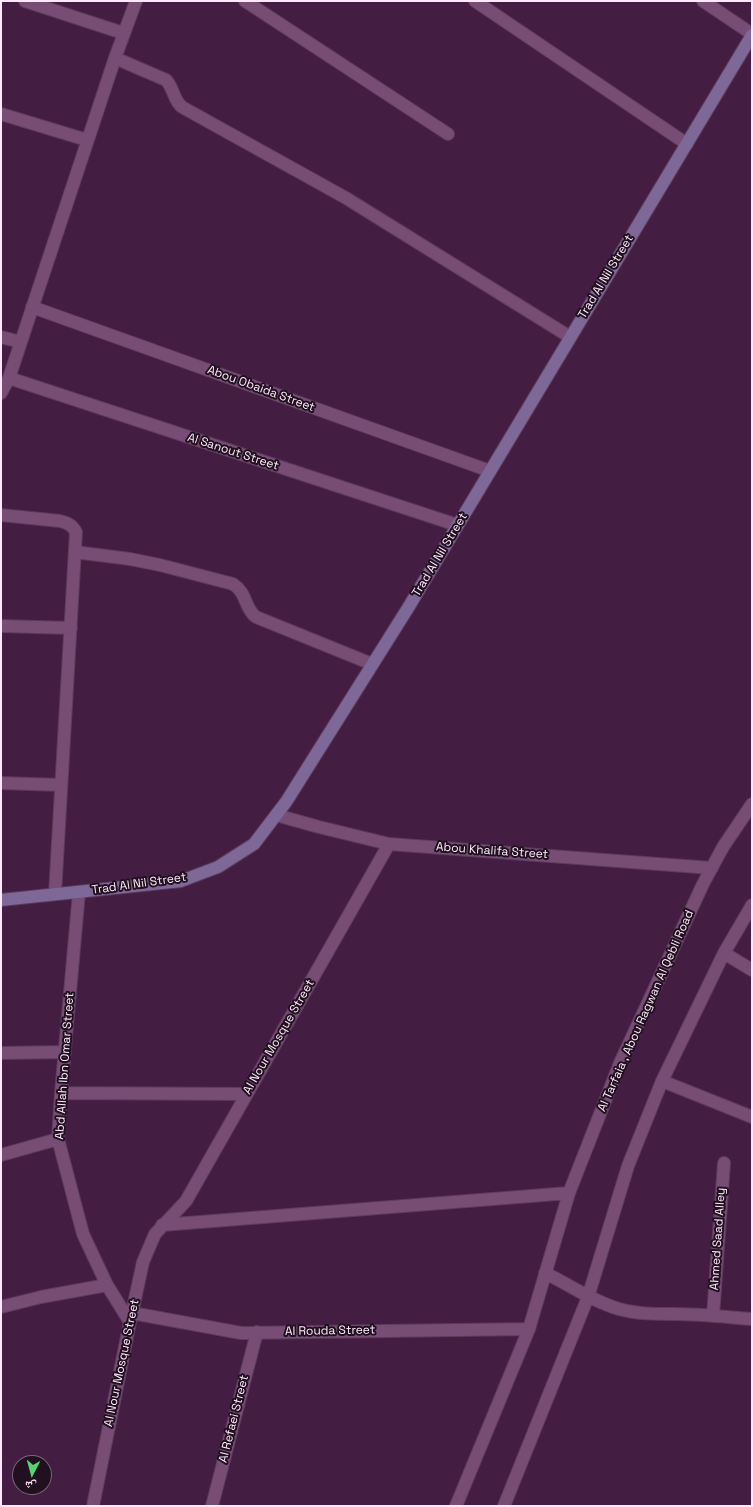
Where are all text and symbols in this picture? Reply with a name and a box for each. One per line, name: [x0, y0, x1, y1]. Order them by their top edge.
street label: Trad Al Nil Street: [575, 232, 637, 322]
street label: Abou Obaida Street: [205, 363, 317, 415]
street label: Al Sanout Street: [185, 430, 281, 474]
street label: Trad Al Nil Street: [409, 510, 471, 600]
street label: Abou Khalifa Street: [435, 840, 549, 862]
street label: Trad Al Nil Street: [91, 870, 187, 898]
street label: Al Tarfaia , Abou Ragwan Al Qebli Road: [595, 908, 697, 1114]
street label: Al Nour Mosque Street: [240, 977, 318, 1097]
street label: Abd Allah Ibn Omar Street: [53, 992, 77, 1140]
street label: Ahmed Saad Alley: [707, 1187, 729, 1291]
street label: Al Nour Mosque Street: [101, 1298, 143, 1428]
street label: Al Rouda Street: [285, 1323, 375, 1339]
street label: Al Refaei Street: [216, 1374, 252, 1464]
north arrow: [12, 1455, 52, 1495]
text: ش: [24, 1478, 37, 1494]

